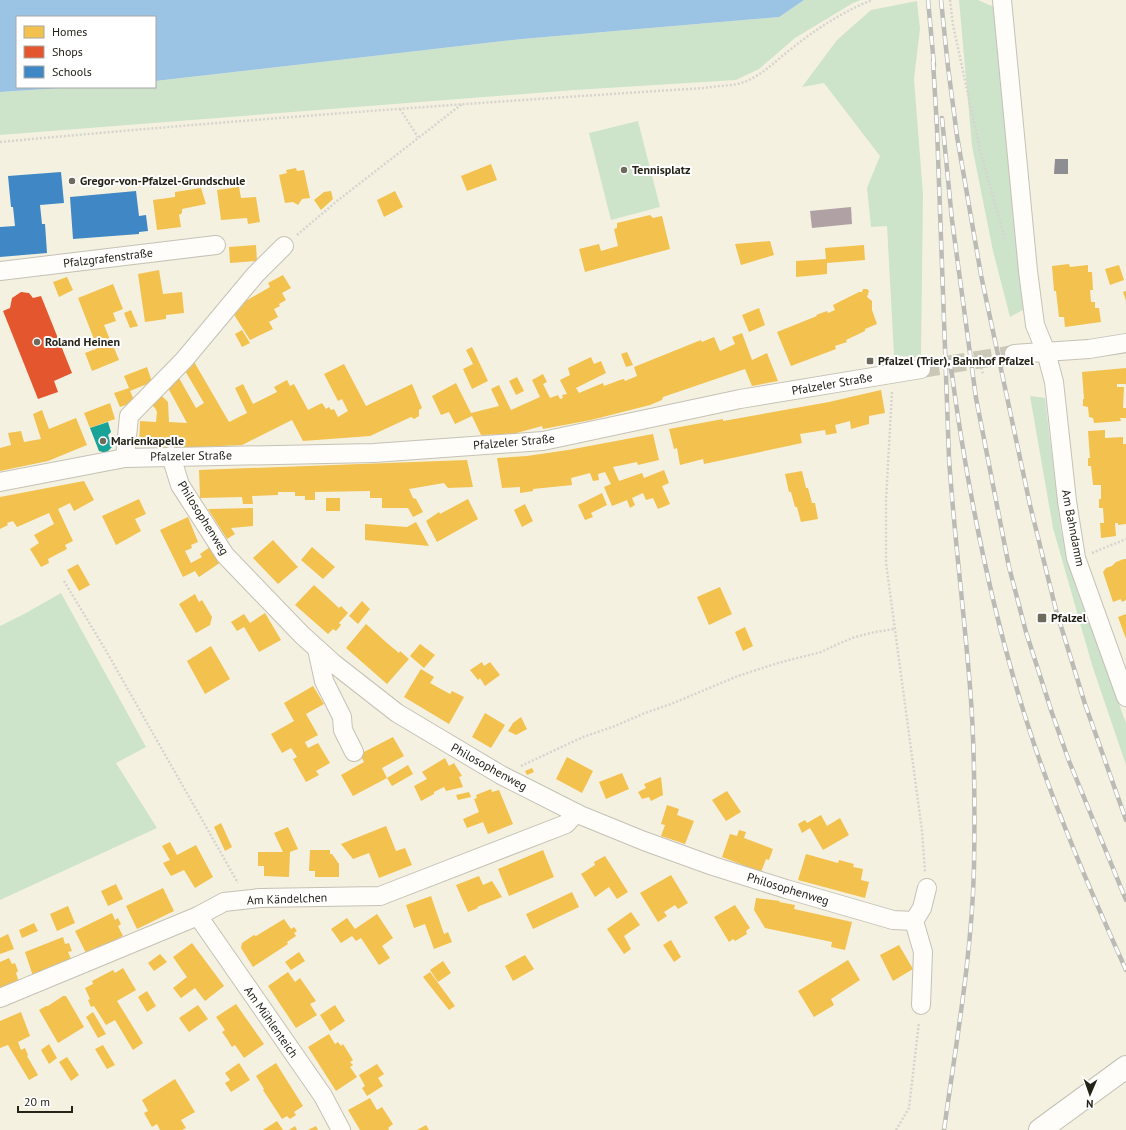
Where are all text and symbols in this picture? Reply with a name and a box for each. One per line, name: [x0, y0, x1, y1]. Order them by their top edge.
legend: [16, 16, 156, 88]
text: Homes: [52, 24, 87, 39]
text: Shops: [52, 44, 83, 59]
text: Schools: [52, 64, 92, 79]
place label: Tennisplatz: [632, 162, 691, 177]
marker: Tennisplatz: [619, 165, 629, 175]
place label: Gregor-von-Pfalzel-Grundschule: [80, 173, 245, 188]
marker: Gregor-von-Pfalzel-Grundschule: [67, 176, 77, 186]
street label: Pfalzgrafenstraße: [62, 245, 154, 270]
place label: Roland Heinen: [45, 334, 120, 349]
marker: Roland Heinen: [32, 337, 42, 347]
place label: Pfalzel (Trier), Bahnhof Pfalzel: [878, 353, 1034, 368]
marker: Pfalzel (Trier), Bahnhof Pfalzel: [865, 356, 875, 366]
street label: Pfalzeler Straße: [790, 369, 874, 398]
street label: Pfalzeler Straße: [473, 430, 555, 453]
place label: Marienkapelle: [111, 433, 184, 448]
marker: Marienkapelle: [98, 436, 108, 446]
street label: Pfalzeler Straße: [150, 447, 232, 464]
street label: Philosophenweg: [175, 478, 232, 558]
street label: Am Bahndamm: [1059, 488, 1088, 568]
place label: Pfalzel: [1051, 610, 1087, 625]
marker: Pfalzel: [1036, 612, 1048, 624]
street label: Philosophenweg: [449, 739, 530, 794]
street label: Philosophenweg: [745, 869, 831, 908]
street label: Am Kändelchen: [246, 890, 327, 907]
street label: Am Mühlenteich: [241, 983, 302, 1060]
north arrow: [1070, 1074, 1110, 1114]
scale bar: [18, 1088, 72, 1114]
text: 20 m: [24, 1094, 50, 1109]
text: N: [1086, 1097, 1094, 1111]

